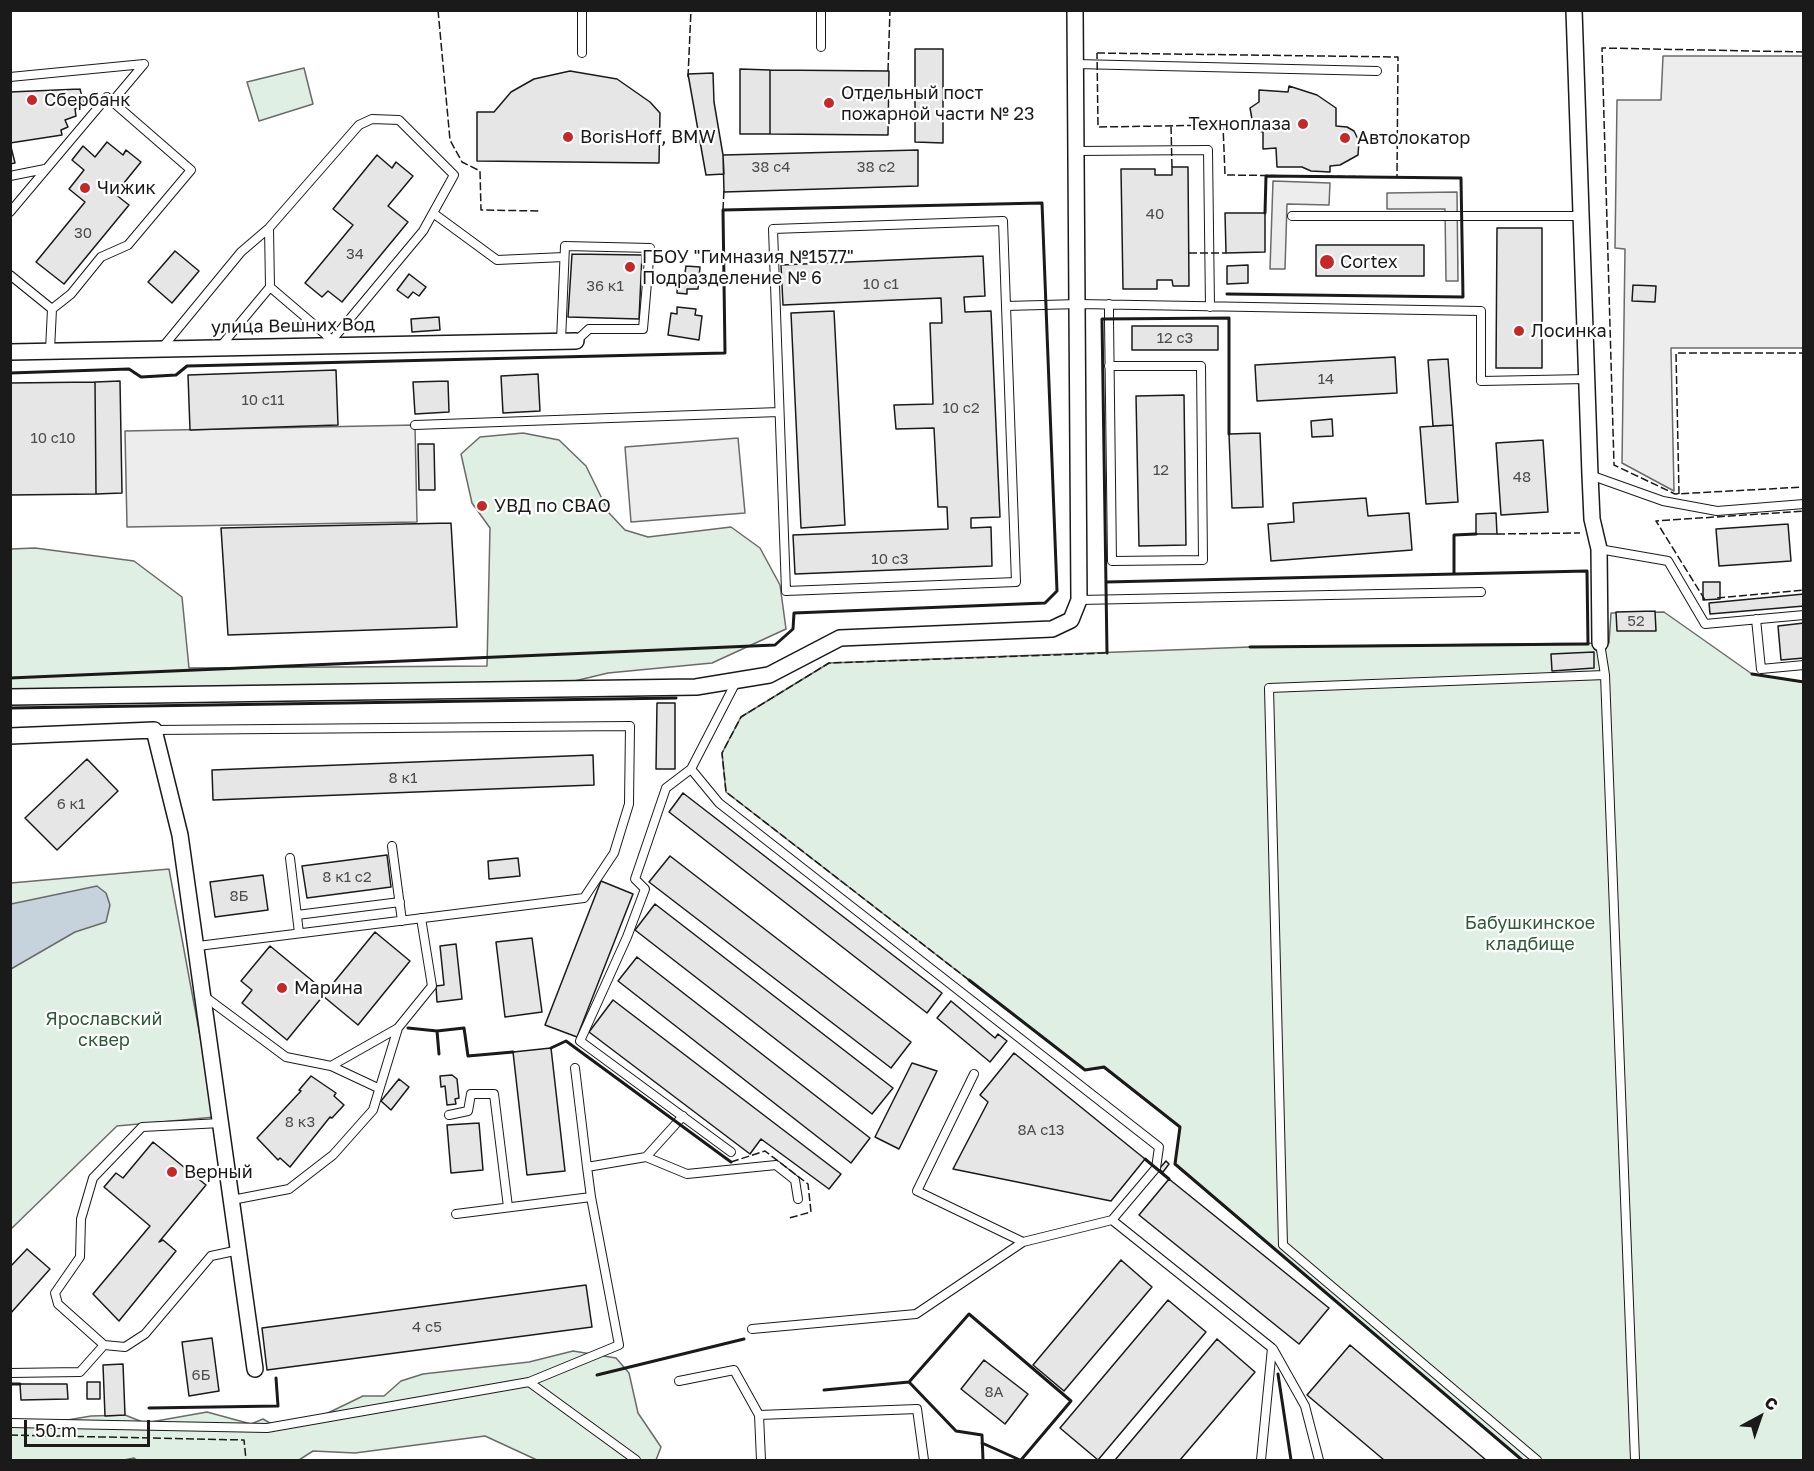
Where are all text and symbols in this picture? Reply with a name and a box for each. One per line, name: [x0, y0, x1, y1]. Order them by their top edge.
place label: Отдельный пост пожарной части № 23: [841, 82, 1034, 124]
place label: Сбербанк: [44, 89, 131, 111]
marker: Сбербанк: [25, 93, 39, 107]
marker: Отдельный пост пожарной части № 23: [822, 96, 836, 110]
place label: Техноплаза: [1189, 113, 1291, 135]
marker: Техноплаза: [1296, 117, 1310, 131]
place label: BorisHoff, BMW: [580, 126, 716, 148]
place label: Автолокатор: [1357, 127, 1470, 149]
marker: BorisHoff, BMW: [561, 130, 575, 144]
marker: Автолокатор: [1338, 131, 1352, 145]
house number: 38 с4: [752, 158, 790, 176]
house number: 38 с2: [857, 158, 895, 176]
place label: Чижик: [97, 177, 156, 199]
marker: Чижик: [78, 181, 92, 195]
house number: 40: [1146, 205, 1164, 223]
house number: 30: [74, 224, 92, 242]
house number: 34: [346, 245, 364, 263]
place label: ГБОУ "Гимназия №1577" Подразделение № 6: [642, 246, 854, 288]
place label: Cortex: [1340, 251, 1398, 273]
marker: Cortex: [1318, 253, 1336, 271]
marker: ГБОУ "Гимназия №1577" Подразделение № 6: [623, 260, 637, 274]
house number: 10 с1: [863, 275, 899, 293]
house number: 36 к1: [586, 277, 624, 295]
street label: улица Вешних Вод: [211, 314, 375, 338]
place label: Лосинка: [1531, 320, 1607, 342]
marker: Лосинка: [1512, 324, 1526, 338]
house number: 12 с3: [1157, 329, 1193, 347]
house number: 14: [1318, 370, 1334, 388]
house number: 10 с11: [241, 391, 285, 409]
house number: 10 с2: [942, 399, 980, 417]
house number: 10 с10: [30, 429, 76, 447]
house number: 12: [1153, 461, 1169, 479]
house number: 48: [1513, 468, 1531, 486]
place label: УВД по СВАО: [494, 495, 611, 517]
marker: УВД по СВАО: [475, 499, 489, 513]
house number: 10 с3: [871, 550, 909, 568]
house number: 52: [1627, 612, 1645, 630]
house number: 8 к1: [389, 769, 417, 787]
house number: 6 к1: [57, 795, 85, 813]
house number: 8 к1 с2: [322, 868, 372, 886]
house number: 8Б: [229, 887, 249, 905]
park label: Бабушкинское кладбище: [1465, 912, 1595, 954]
place label: Марина: [294, 977, 363, 999]
marker: Марина: [275, 981, 289, 995]
park label: Ярославский сквер: [46, 1008, 162, 1050]
house number: 8 к3: [285, 1113, 315, 1131]
house number: 8А с13: [1017, 1121, 1065, 1139]
place label: Верный: [184, 1161, 253, 1183]
marker: Верный: [165, 1165, 179, 1179]
house number: 4 с5: [412, 1318, 442, 1336]
house number: 6Б: [191, 1366, 211, 1384]
house number: 8А: [984, 1383, 1004, 1401]
north arrow: [1730, 1387, 1790, 1447]
text: С: [1761, 1392, 1782, 1415]
scale bar: [27, 1408, 153, 1446]
text: 50 m: [35, 1419, 77, 1441]

